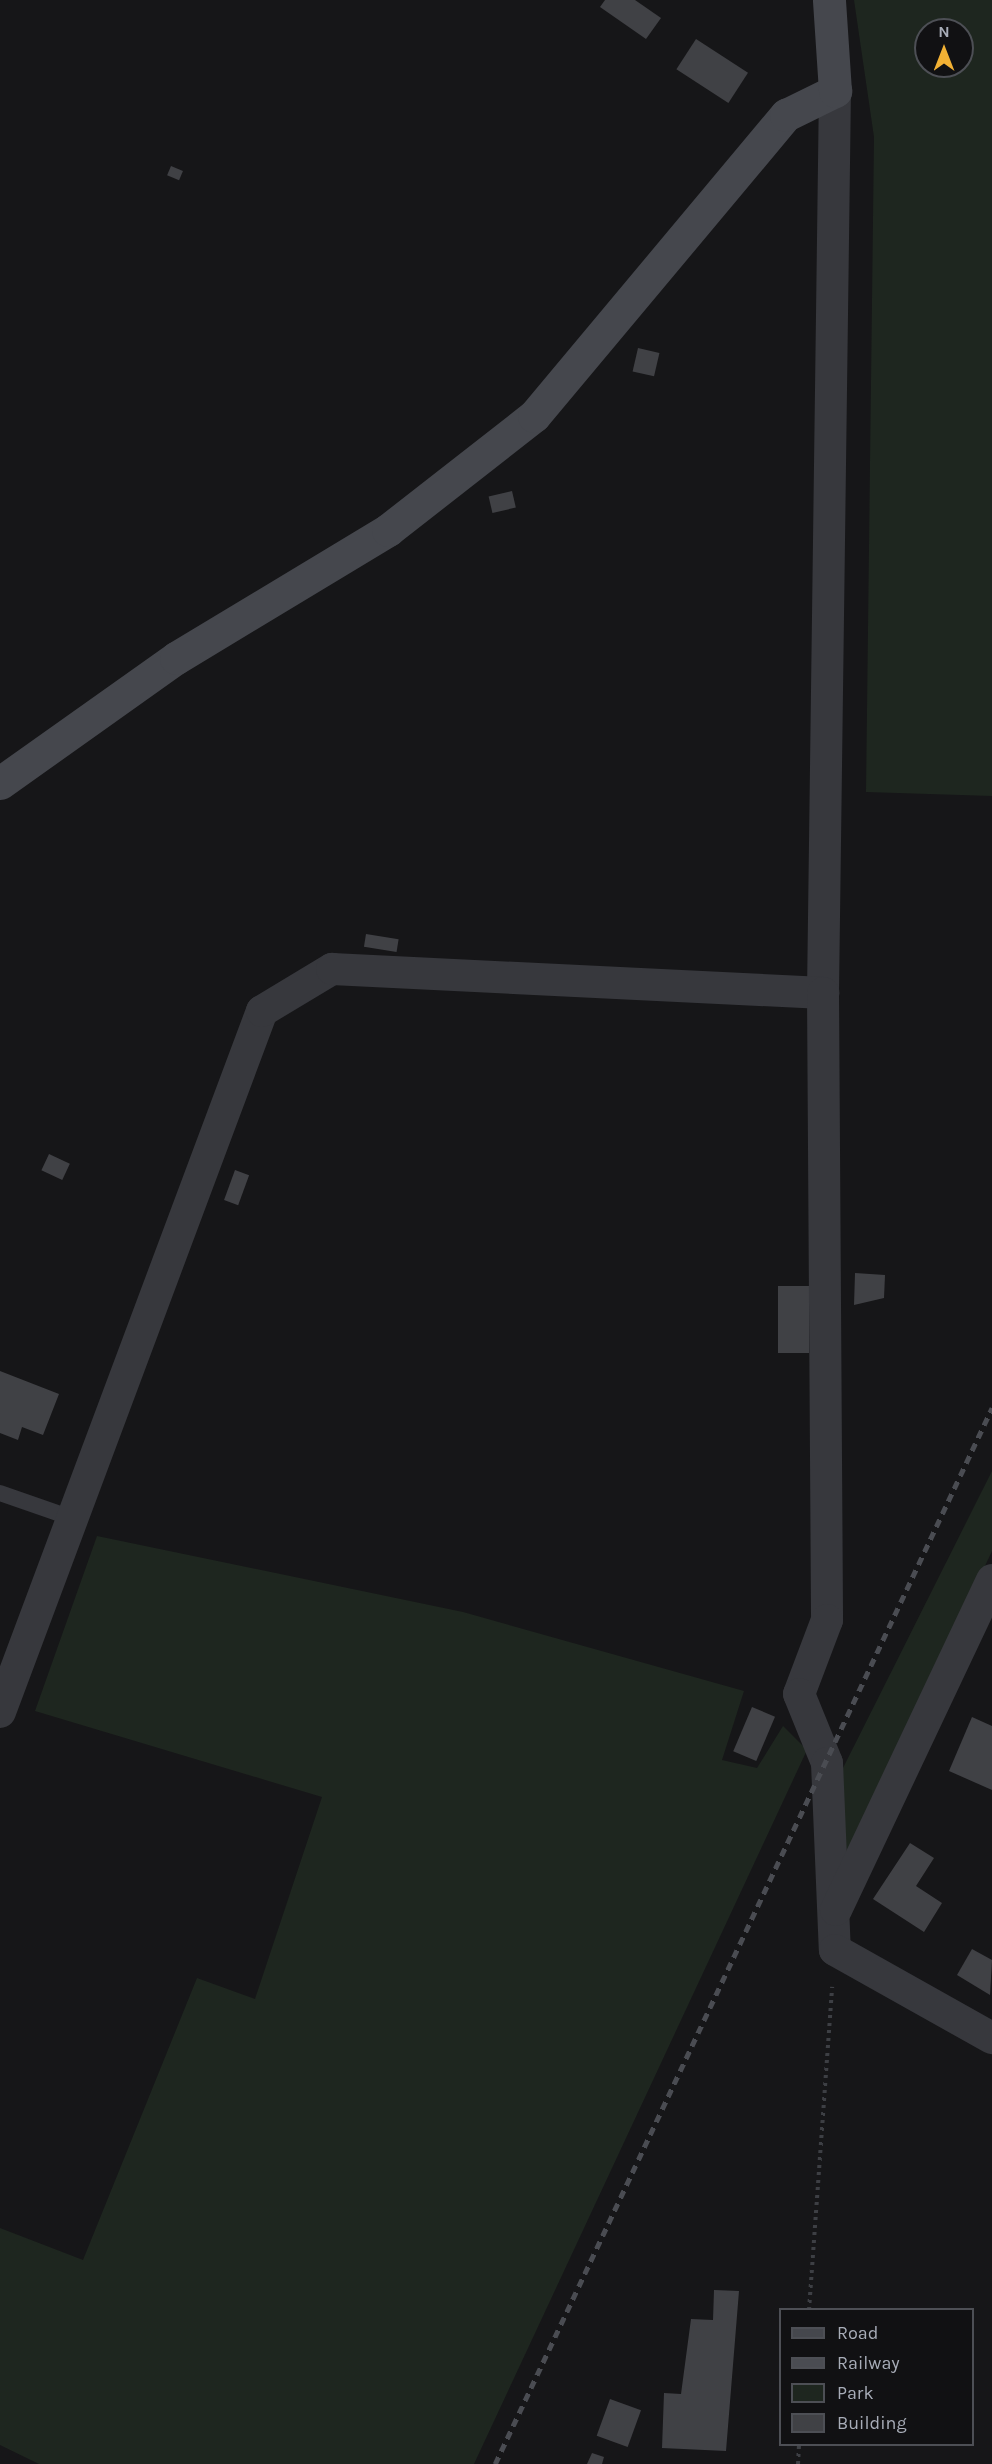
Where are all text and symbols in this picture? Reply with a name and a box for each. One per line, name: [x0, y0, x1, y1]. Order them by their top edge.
north arrow: [914, 18, 974, 78]
text: N: [938, 22, 950, 41]
legend: [779, 2308, 974, 2446]
text: Road: [837, 2322, 878, 2344]
text: Railway: [837, 2352, 900, 2374]
text: Park: [837, 2382, 874, 2404]
text: Building: [837, 2412, 907, 2434]

